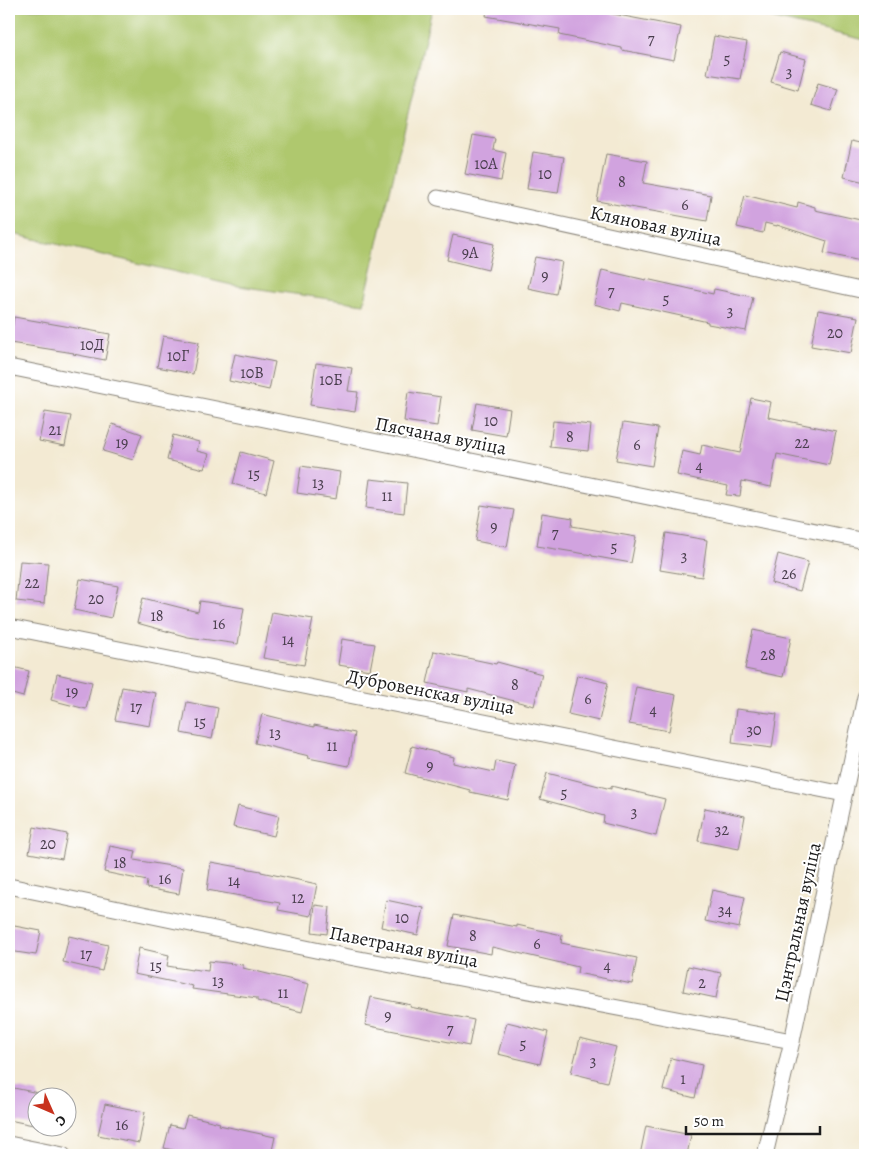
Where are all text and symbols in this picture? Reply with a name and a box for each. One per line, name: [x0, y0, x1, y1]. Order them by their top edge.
house number: 7: [648, 28, 655, 50]
house number: 5: [724, 48, 731, 70]
house number: 3: [786, 61, 792, 83]
house number: 10А: [474, 153, 498, 175]
house number: 10: [538, 163, 552, 185]
house number: 8: [618, 171, 626, 193]
house number: 6: [681, 194, 689, 216]
street label: Кляновая вуліца: [588, 199, 724, 253]
house number: 9А: [462, 242, 479, 264]
house number: 9: [541, 265, 549, 287]
house number: 7: [608, 280, 615, 302]
house number: 5: [663, 288, 670, 310]
house number: 3: [727, 300, 733, 322]
house number: 20: [827, 322, 843, 344]
house number: 10Д: [80, 334, 104, 356]
house number: 10Г: [167, 345, 189, 367]
house number: 10В: [240, 362, 264, 384]
house number: 10Б: [319, 369, 343, 391]
house number: 10: [484, 410, 498, 432]
street label: Пясчаная вуліца: [373, 411, 509, 462]
house number: 21: [48, 419, 62, 441]
house number: 8: [566, 426, 574, 448]
house number: 19: [116, 432, 128, 454]
house number: 22: [794, 432, 810, 454]
house number: 6: [633, 434, 641, 456]
house number: 4: [695, 455, 703, 477]
house number: 15: [248, 463, 260, 485]
house number: 13: [312, 472, 324, 494]
house number: 11: [382, 485, 393, 507]
house number: 9: [490, 516, 498, 538]
house number: 7: [552, 522, 559, 544]
house number: 5: [611, 536, 618, 558]
house number: 3: [681, 545, 687, 567]
house number: 26: [782, 563, 797, 585]
house number: 22: [24, 572, 40, 594]
house number: 20: [88, 588, 104, 610]
house number: 18: [150, 605, 164, 627]
house number: 16: [213, 613, 225, 635]
house number: 14: [282, 629, 294, 651]
house number: 28: [760, 644, 776, 666]
street label: Дубровенская вуліца: [345, 663, 517, 721]
house number: 8: [511, 674, 519, 696]
house number: 19: [66, 681, 78, 703]
house number: 6: [584, 688, 592, 710]
house number: 17: [130, 696, 142, 718]
house number: 4: [649, 699, 657, 721]
house number: 15: [194, 711, 206, 733]
house number: 30: [746, 719, 762, 741]
house number: 13: [269, 722, 281, 744]
house number: 11: [327, 735, 338, 757]
house number: 9: [426, 755, 434, 777]
house number: 5: [561, 782, 568, 804]
house number: 3: [631, 801, 637, 823]
house number: 32: [715, 819, 730, 841]
house number: 20: [40, 833, 56, 855]
street label: Цэнтральная вуліца: [768, 840, 828, 1004]
house number: 18: [113, 852, 127, 874]
house number: 16: [159, 868, 171, 890]
house number: 14: [228, 870, 240, 892]
house number: 12: [291, 887, 305, 909]
house number: 34: [718, 899, 732, 921]
house number: 10: [395, 907, 409, 929]
street label: Паветраная вуліца: [327, 920, 481, 974]
house number: 8: [469, 925, 477, 947]
house number: 6: [533, 933, 541, 955]
house number: 17: [80, 943, 92, 965]
house number: 15: [150, 955, 162, 977]
house number: 4: [603, 955, 611, 977]
house number: 13: [212, 970, 224, 992]
house number: 2: [698, 972, 706, 994]
house number: 11: [278, 982, 289, 1004]
house number: 9: [384, 1005, 392, 1027]
house number: 7: [447, 1018, 454, 1040]
house number: 5: [520, 1033, 527, 1055]
house number: 3: [590, 1050, 596, 1072]
house number: 1: [680, 1068, 686, 1090]
north arrow: [28, 1086, 78, 1136]
scale bar: [686, 1104, 820, 1136]
text: С: [51, 1111, 71, 1131]
text: 50 m: [694, 1111, 724, 1131]
house number: 16: [116, 1114, 128, 1136]

